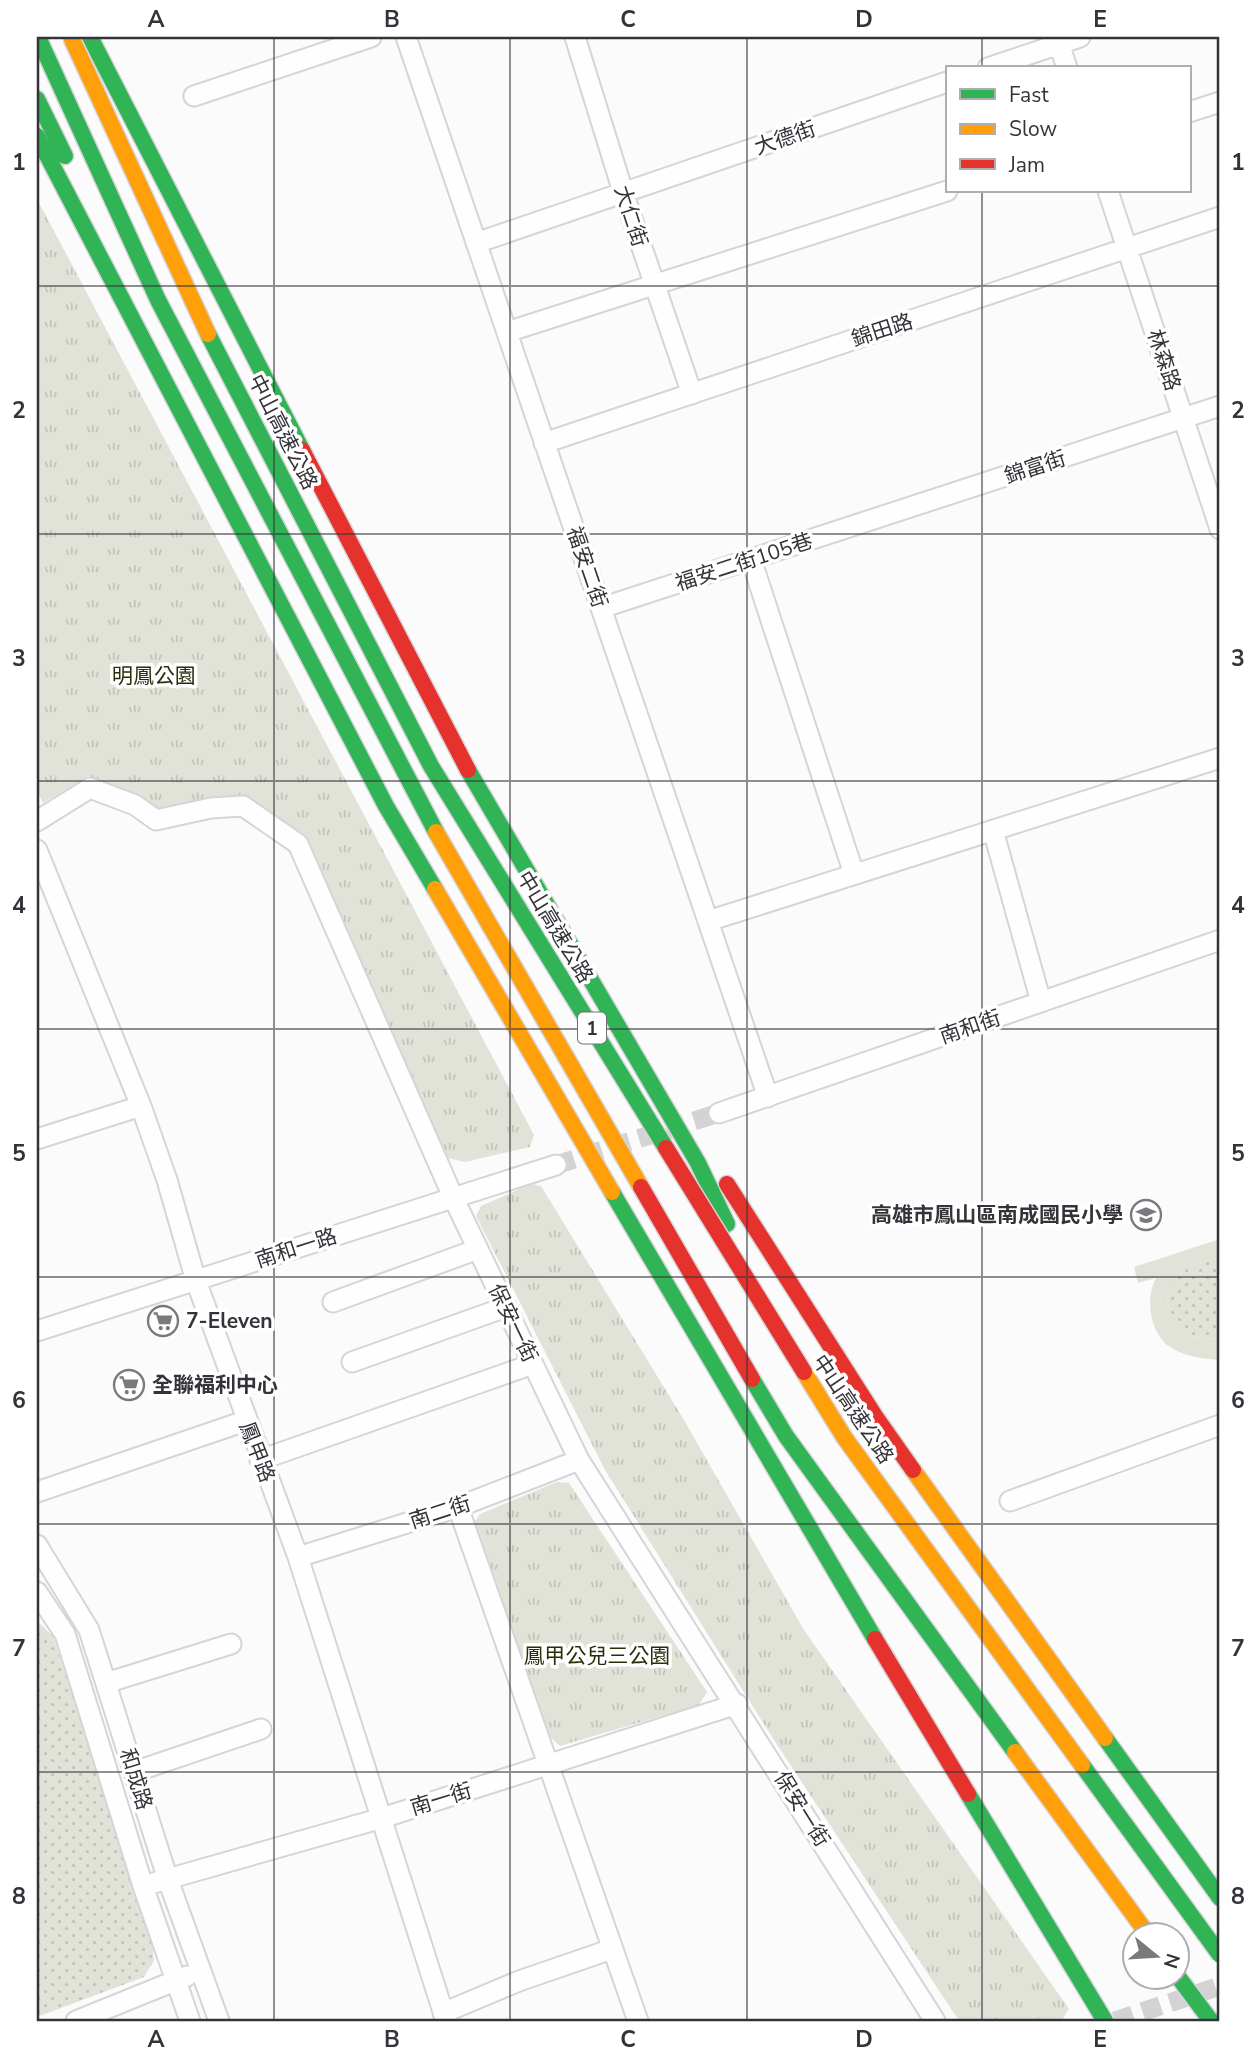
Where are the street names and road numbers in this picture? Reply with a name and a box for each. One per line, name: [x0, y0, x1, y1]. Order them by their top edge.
street label: 大德街: [751, 115, 819, 161]
street label: 大仁街: [608, 182, 654, 250]
street label: 錦田路: [848, 307, 916, 353]
street label: 林森路: [1141, 326, 1187, 394]
street label: 中山高速公路: [242, 370, 324, 494]
street label: 錦富街: [1001, 444, 1069, 490]
street label: 福安二街: [560, 523, 614, 611]
street label: 福安二街105巷: [672, 527, 816, 597]
street label: 中山高速公路: [511, 866, 599, 988]
street label: 南和街: [936, 1004, 1004, 1050]
road number: 1: [578, 1012, 606, 1044]
street label: 南和一路: [252, 1222, 340, 1274]
street label: 保安一街: [482, 1279, 544, 1367]
street label: 中山高速公路: [806, 1349, 900, 1469]
street label: 鳳甲路: [233, 1418, 281, 1486]
street label: 南二街: [406, 1489, 474, 1535]
street label: 和成路: [113, 1745, 159, 1813]
street label: 保安一街: [768, 1766, 836, 1852]
street label: 南一街: [407, 1776, 475, 1822]

